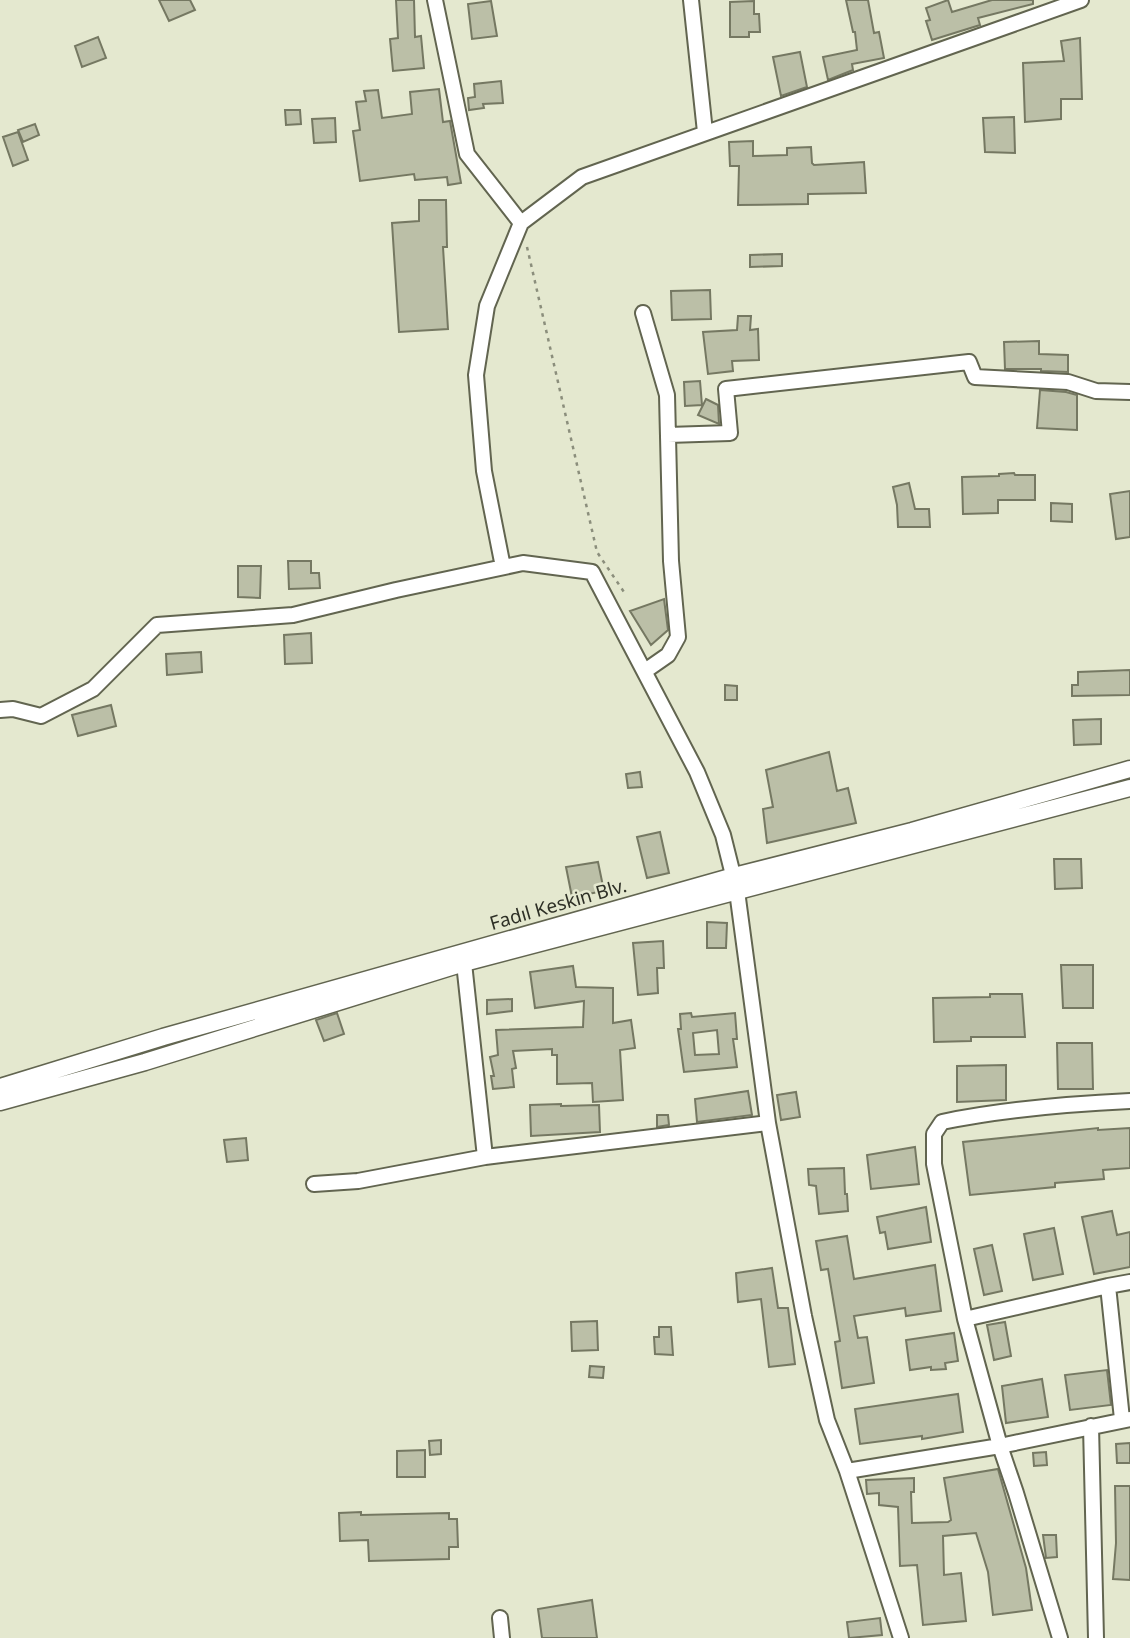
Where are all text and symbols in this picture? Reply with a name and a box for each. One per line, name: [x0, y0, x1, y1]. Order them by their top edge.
street label: Fadıl Keskin Blv.: [486, 872, 630, 936]

